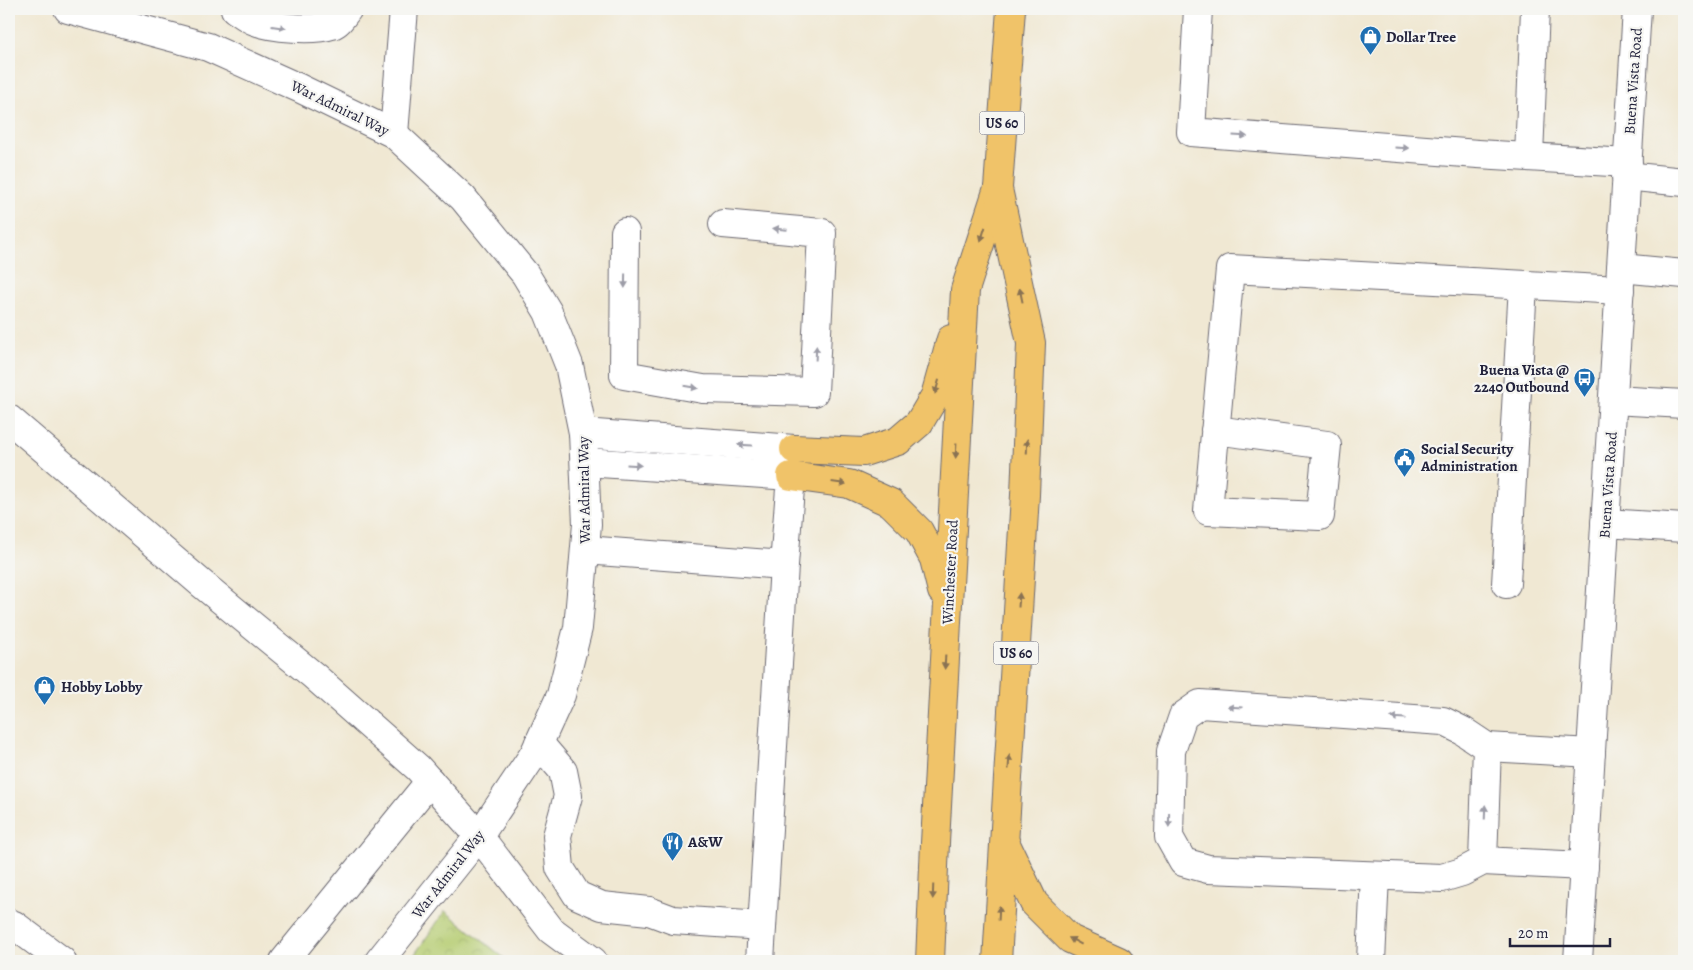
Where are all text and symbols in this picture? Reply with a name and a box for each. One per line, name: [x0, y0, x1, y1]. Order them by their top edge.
one-way arrow: [272, 23, 288, 31]
shop icon: Dollar Tree: [1358, 25, 1382, 56]
street label: Buena Vista Road: [1619, 26, 1647, 135]
place label: Dollar Tree: [1386, 27, 1456, 47]
street label: War Admiral Way: [287, 75, 393, 141]
road number: US 60: [980, 112, 1024, 134]
one-way arrow: [1232, 132, 1248, 140]
one-way arrow: [1394, 144, 1410, 152]
one-way arrow: [772, 225, 788, 233]
one-way arrow: [979, 227, 987, 242]
one-way arrow: [621, 273, 629, 289]
one-way arrow: [1017, 288, 1025, 303]
one-way arrow: [813, 345, 821, 361]
place label: Buena Vista @ 2240 Outbound: [1474, 360, 1570, 397]
bus stop icon: Buena Vista @ 2240 Outbound: [1573, 367, 1597, 398]
one-way arrow: [933, 379, 941, 394]
one-way arrow: [683, 383, 699, 391]
street label: Buena Vista Road: [1594, 430, 1622, 539]
street label: War Admiral Way: [573, 436, 595, 545]
one-way arrow: [1024, 438, 1032, 454]
place label: Social Security Administration: [1420, 439, 1518, 476]
one-way arrow: [737, 441, 753, 449]
one-way arrow: [951, 443, 959, 459]
public building icon: Social Security Administration: [1393, 446, 1417, 477]
one-way arrow: [626, 462, 642, 470]
one-way arrow: [831, 479, 847, 487]
street label: Winchester Road: [937, 518, 963, 626]
one-way arrow: [1015, 592, 1023, 608]
road number: US 60: [994, 641, 1038, 664]
one-way arrow: [941, 655, 949, 671]
shop icon: Hobby Lobby: [33, 675, 57, 706]
place label: Hobby Lobby: [61, 677, 143, 697]
one-way arrow: [1227, 702, 1243, 710]
one-way arrow: [1389, 714, 1405, 722]
one-way arrow: [1005, 754, 1013, 770]
one-way arrow: [1481, 804, 1489, 820]
one-way arrow: [1165, 812, 1173, 828]
street label: War Admiral Way: [407, 825, 489, 923]
restaurant icon: A&W: [660, 830, 684, 861]
place label: A&W: [687, 832, 723, 852]
one-way arrow: [928, 884, 936, 900]
one-way arrow: [996, 904, 1004, 920]
scale bar: [1510, 915, 1610, 947]
text: 20 m: [1518, 923, 1549, 943]
one-way arrow: [1067, 937, 1082, 945]

